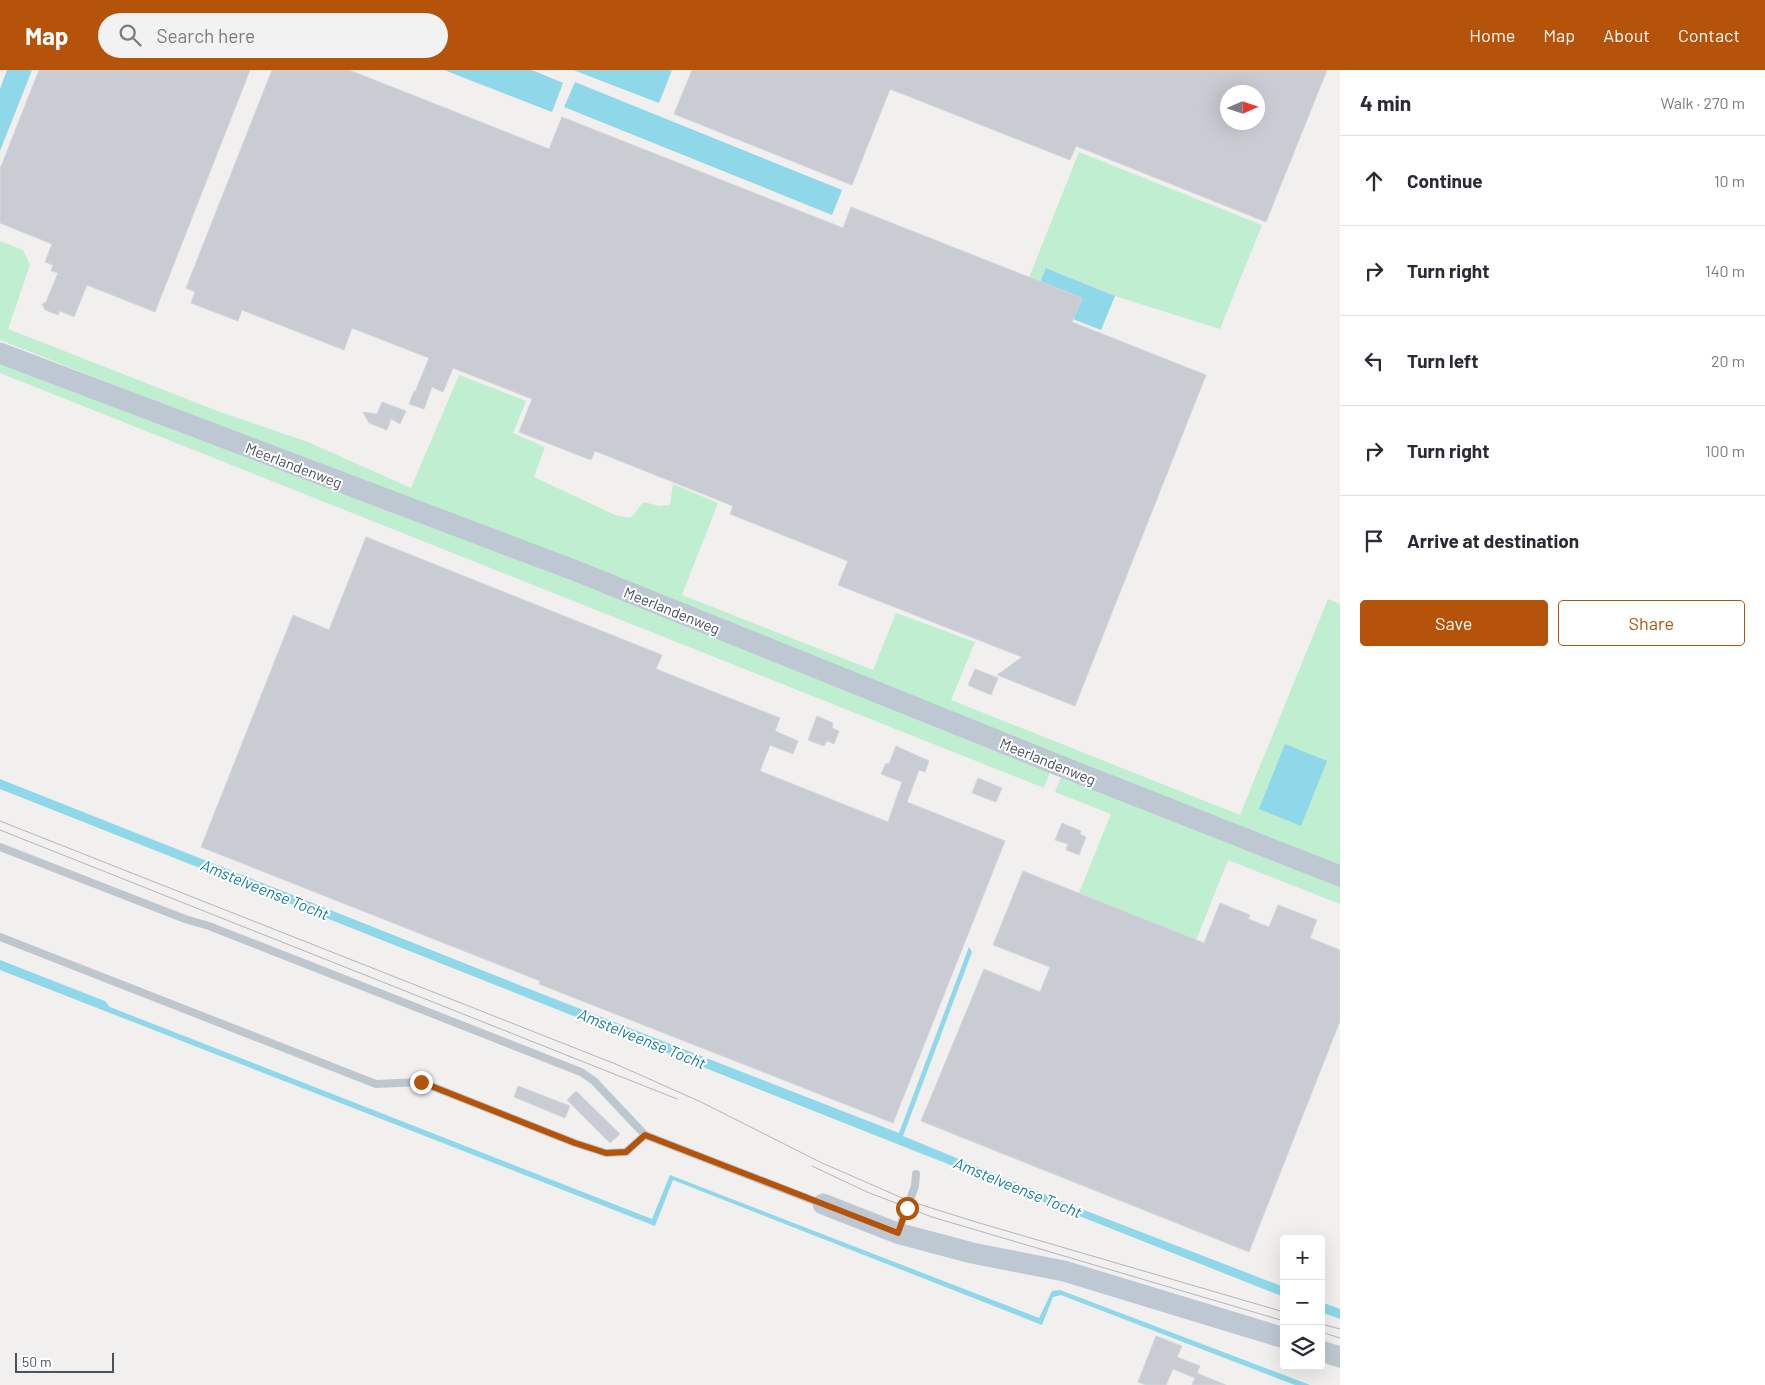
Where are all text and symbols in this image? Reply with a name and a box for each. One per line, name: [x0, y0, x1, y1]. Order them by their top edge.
search box: [98, 13, 448, 58]
text: Map: [25, 21, 68, 50]
icon: search: [116, 21, 144, 49]
text: Search here: [156, 24, 255, 47]
text: Home: [1469, 24, 1515, 46]
text: Map: [1543, 24, 1575, 46]
text: About: [1603, 24, 1650, 46]
text: Contact: [1678, 24, 1740, 46]
north arrow: [1220, 85, 1265, 130]
text: 4 min: [1360, 90, 1411, 115]
text: Walk · 270 m: [1660, 93, 1745, 112]
icon: ahead: [1360, 167, 1388, 195]
text: Continue: [1407, 169, 1483, 192]
text: 10 m: [1714, 171, 1745, 190]
icon: right: [1360, 257, 1388, 285]
text: Turn right: [1407, 259, 1489, 282]
text: 140 m: [1705, 261, 1745, 280]
icon: left: [1360, 347, 1388, 375]
text: Turn left: [1407, 349, 1478, 372]
text: 20 m: [1711, 351, 1745, 370]
icon: right: [1360, 437, 1388, 465]
street label: Meerlandenweg: [243, 438, 345, 492]
text: Turn right: [1407, 439, 1489, 462]
text: 100 m: [1705, 441, 1745, 460]
icon: arrive: [1360, 527, 1388, 555]
text: Arrive at destination: [1407, 529, 1579, 552]
street label: Meerlandenweg: [621, 583, 723, 637]
button: Save: [1360, 600, 1548, 646]
button: Share: [1558, 600, 1745, 646]
street label: Meerlandenweg: [997, 734, 1099, 788]
water label: Amstelveense Tocht: [198, 855, 332, 923]
water label: Amstelveense Tocht: [575, 1004, 709, 1072]
route end: [410, 1071, 433, 1094]
water label: Amstelveense Tocht: [951, 1153, 1085, 1221]
route start: [896, 1197, 919, 1220]
map controls: [1280, 1235, 1325, 1370]
button: +: [1280, 1235, 1325, 1280]
button: −: [1280, 1280, 1325, 1325]
button: layers: [1280, 1325, 1325, 1370]
scale bar: [15, 1350, 114, 1373]
text: 50 m: [22, 1353, 51, 1370]

